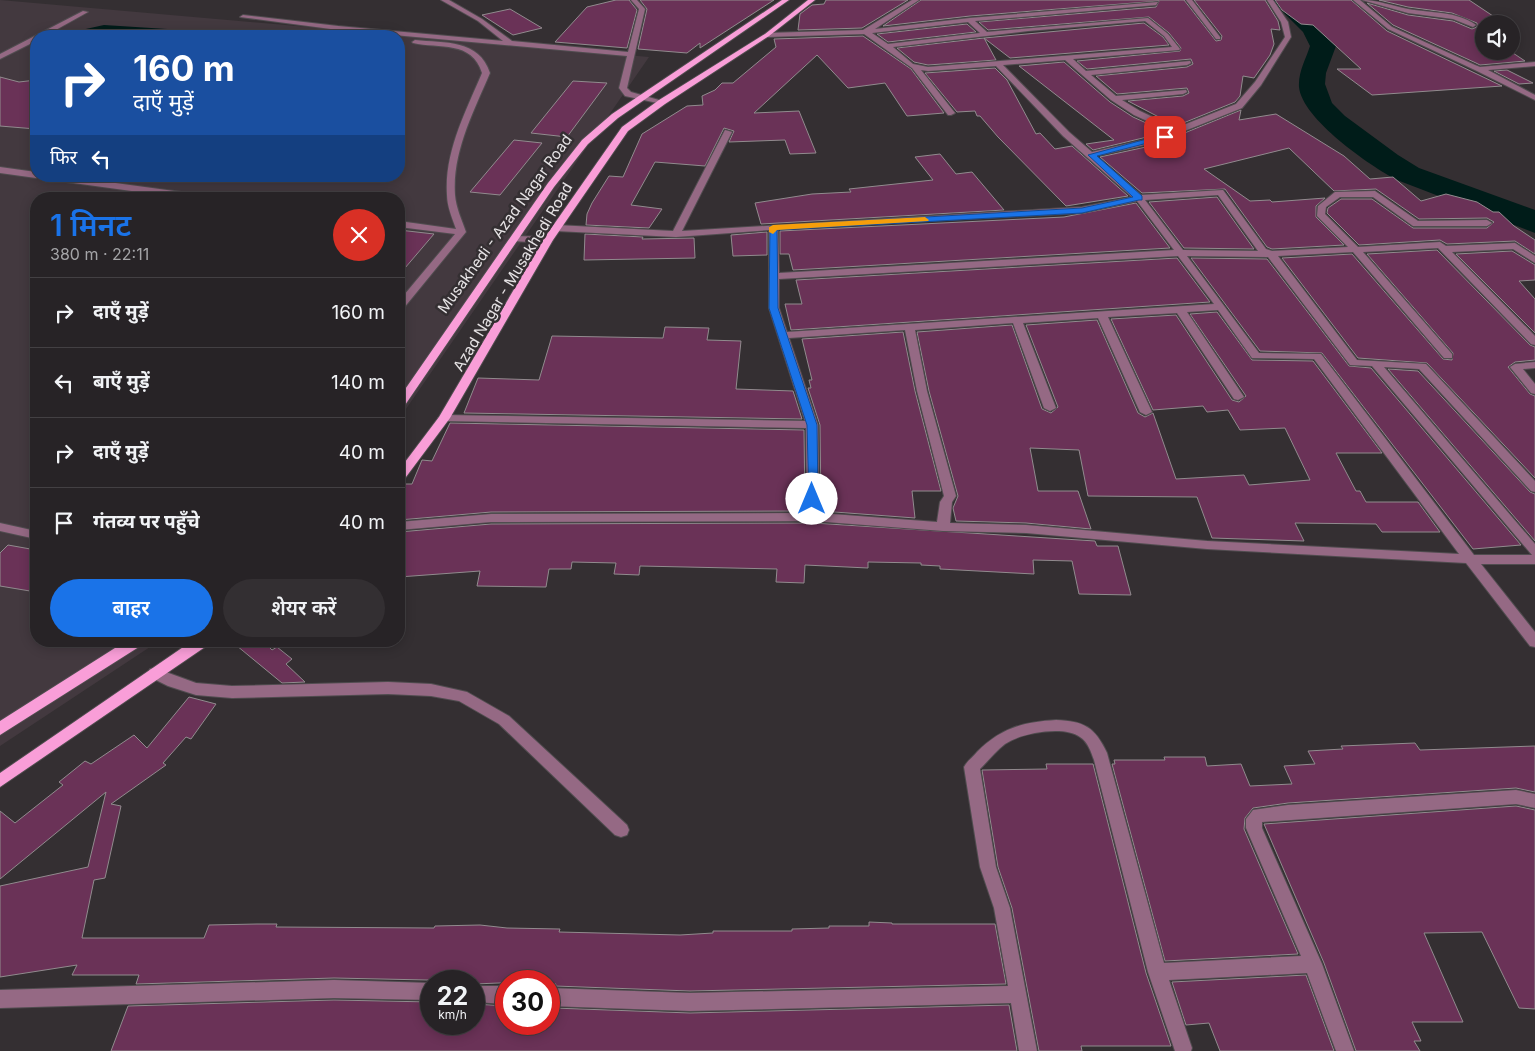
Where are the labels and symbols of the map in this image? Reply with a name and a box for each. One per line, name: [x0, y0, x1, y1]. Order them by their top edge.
pin: [1144, 116, 1186, 158]
street label: Musakhedi - Azad Nagar Road: [433, 130, 576, 317]
street label: Azad Nagar - Musakhedi Road: [449, 179, 576, 374]
position arrow: [785, 472, 837, 524]
speed limit sign: 30: [495, 970, 560, 1035]

